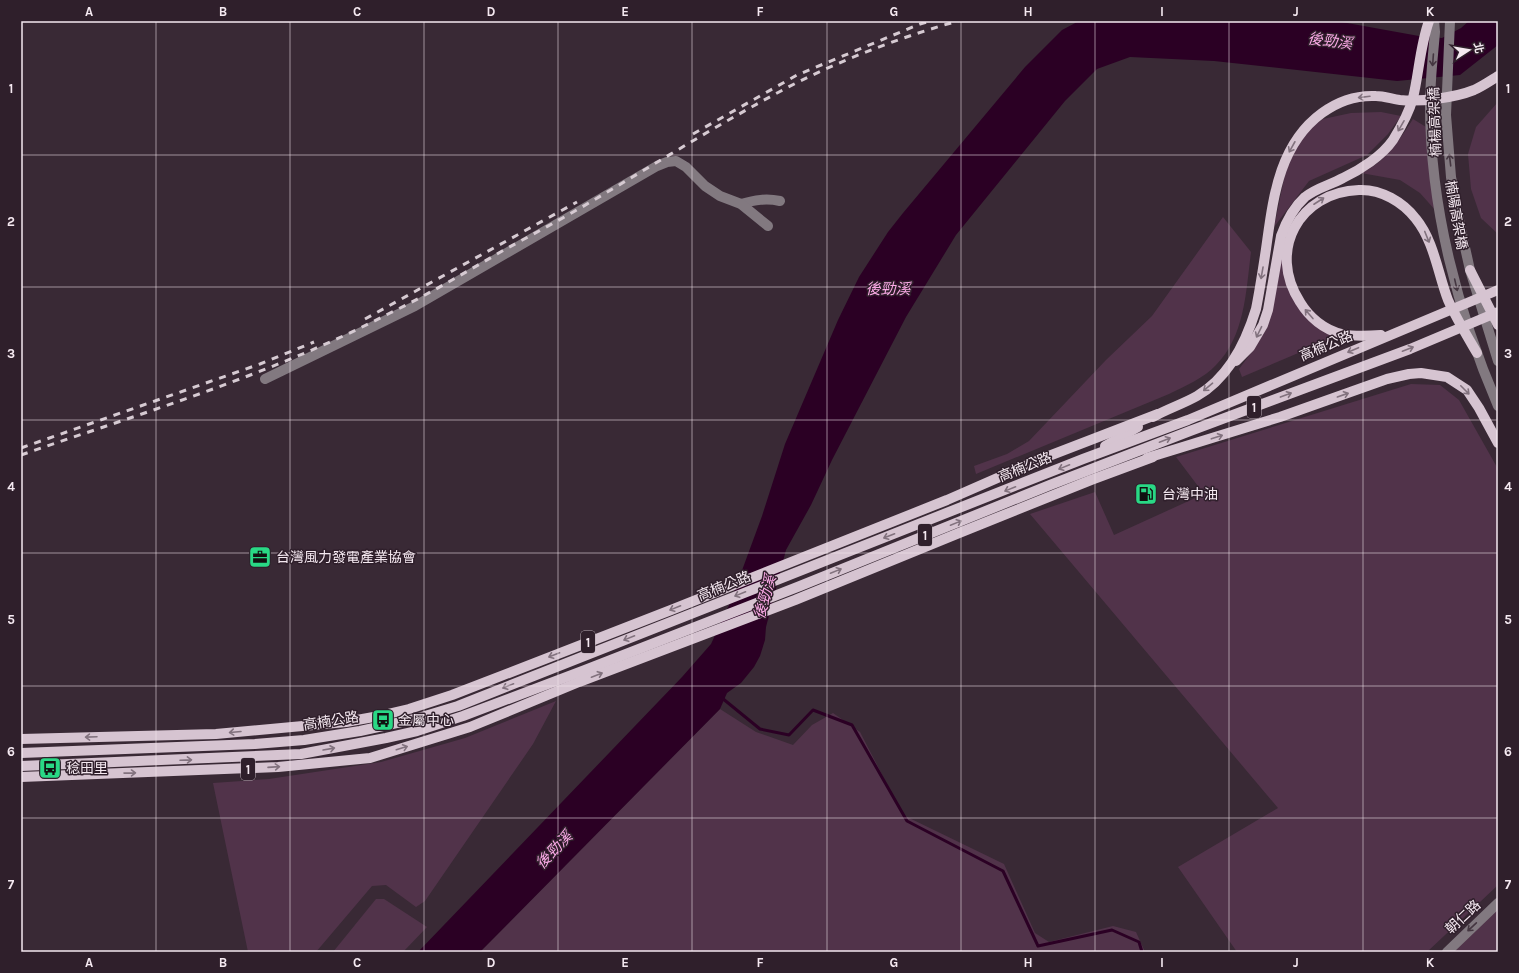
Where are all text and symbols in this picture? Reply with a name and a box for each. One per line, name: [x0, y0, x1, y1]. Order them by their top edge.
text: A: [85, 4, 93, 19]
text: B: [219, 4, 227, 19]
text: C: [353, 4, 361, 19]
text: D: [487, 4, 496, 19]
text: E: [621, 4, 629, 19]
text: F: [756, 4, 764, 19]
text: G: [890, 4, 898, 19]
text: H: [1023, 4, 1033, 19]
text: I: [1160, 4, 1164, 19]
text: J: [1293, 4, 1299, 19]
text: K: [1426, 4, 1435, 19]
water label: 後勁溪: [1307, 29, 1355, 53]
north arrow: [1449, 30, 1489, 70]
text: 北: [1471, 41, 1486, 55]
one-way arrow: [1429, 53, 1437, 66]
text: 1: [9, 81, 13, 96]
text: 1: [1506, 81, 1510, 96]
street label: 楠楊高架橋: [1425, 87, 1445, 157]
one-way arrow: [1358, 93, 1371, 101]
one-way arrow: [1396, 120, 1404, 132]
one-way arrow: [1287, 141, 1295, 153]
one-way arrow: [1446, 154, 1453, 167]
street label: 楠陽高架橋: [1442, 179, 1470, 251]
one-way arrow: [1314, 197, 1325, 205]
text: 2: [7, 214, 15, 229]
text: 2: [1504, 214, 1512, 229]
one-way arrow: [1423, 231, 1431, 243]
one-way arrow: [1258, 266, 1266, 279]
one-way arrow: [1453, 279, 1461, 292]
water label: 後勁溪: [865, 280, 912, 298]
one-way arrow: [1304, 309, 1313, 319]
one-way arrow: [1255, 326, 1262, 338]
street label: 高楠公路: [1297, 327, 1355, 365]
one-way arrow: [1402, 345, 1414, 353]
text: 3: [7, 346, 15, 361]
text: 3: [1504, 346, 1512, 361]
one-way arrow: [1348, 347, 1360, 354]
one-way arrow: [1203, 383, 1213, 392]
one-way arrow: [1460, 385, 1470, 395]
one-way arrow: [1280, 390, 1292, 398]
one-way arrow: [1337, 390, 1349, 398]
road number: 1: [1247, 396, 1261, 418]
one-way arrow: [1210, 433, 1223, 440]
one-way arrow: [1158, 436, 1170, 444]
street label: 高楠公路: [996, 449, 1054, 485]
one-way arrow: [1059, 463, 1071, 471]
text: 4: [7, 479, 15, 494]
text: 4: [1504, 479, 1512, 494]
fuel station icon: 台灣中油: [1133, 481, 1159, 507]
one-way arrow: [1005, 485, 1017, 493]
place label: 台灣中油: [1162, 486, 1218, 503]
one-way arrow: [950, 518, 962, 526]
road number: 1: [918, 524, 932, 546]
one-way arrow: [883, 533, 895, 541]
office icon: 台灣風力發電產業協會: [247, 544, 273, 570]
place label: 台灣風力發電產業協會: [276, 549, 416, 566]
one-way arrow: [829, 567, 841, 574]
street label: 高楠公路: [695, 568, 753, 604]
water label: 後勁溪: [750, 571, 780, 621]
one-way arrow: [735, 591, 747, 598]
one-way arrow: [670, 605, 682, 612]
text: 5: [7, 612, 15, 627]
text: 5: [1504, 612, 1512, 627]
road number: 1: [581, 631, 595, 653]
one-way arrow: [623, 635, 635, 643]
one-way arrow: [548, 652, 560, 660]
one-way arrow: [590, 671, 603, 678]
one-way arrow: [502, 682, 514, 690]
bus stop icon: 金屬中心: [370, 707, 396, 733]
street label: 高楠公路: [302, 708, 360, 734]
place label: 金屬中心: [398, 712, 454, 729]
one-way arrow: [229, 729, 242, 736]
one-way arrow: [85, 733, 98, 741]
text: 6: [7, 744, 15, 759]
one-way arrow: [395, 744, 408, 751]
text: 6: [1504, 744, 1512, 759]
one-way arrow: [322, 745, 335, 753]
bus stop icon: 稔田里: [37, 755, 63, 781]
one-way arrow: [179, 756, 192, 764]
road number: 1: [241, 758, 255, 780]
place label: 稔田里: [66, 760, 108, 777]
one-way arrow: [267, 764, 280, 771]
one-way arrow: [123, 769, 136, 777]
water label: 後勁溪: [532, 826, 577, 872]
text: 7: [8, 877, 15, 892]
text: 7: [1505, 877, 1512, 892]
street label: 朝仁路: [1442, 896, 1484, 938]
one-way arrow: [1467, 922, 1477, 932]
text: A: [85, 955, 93, 970]
text: B: [219, 955, 227, 970]
text: C: [353, 955, 361, 970]
text: D: [487, 955, 496, 970]
text: E: [621, 955, 629, 970]
text: F: [756, 955, 764, 970]
text: G: [890, 955, 898, 970]
text: H: [1023, 955, 1033, 970]
text: I: [1160, 955, 1164, 970]
text: J: [1293, 955, 1299, 970]
text: K: [1426, 955, 1435, 970]

